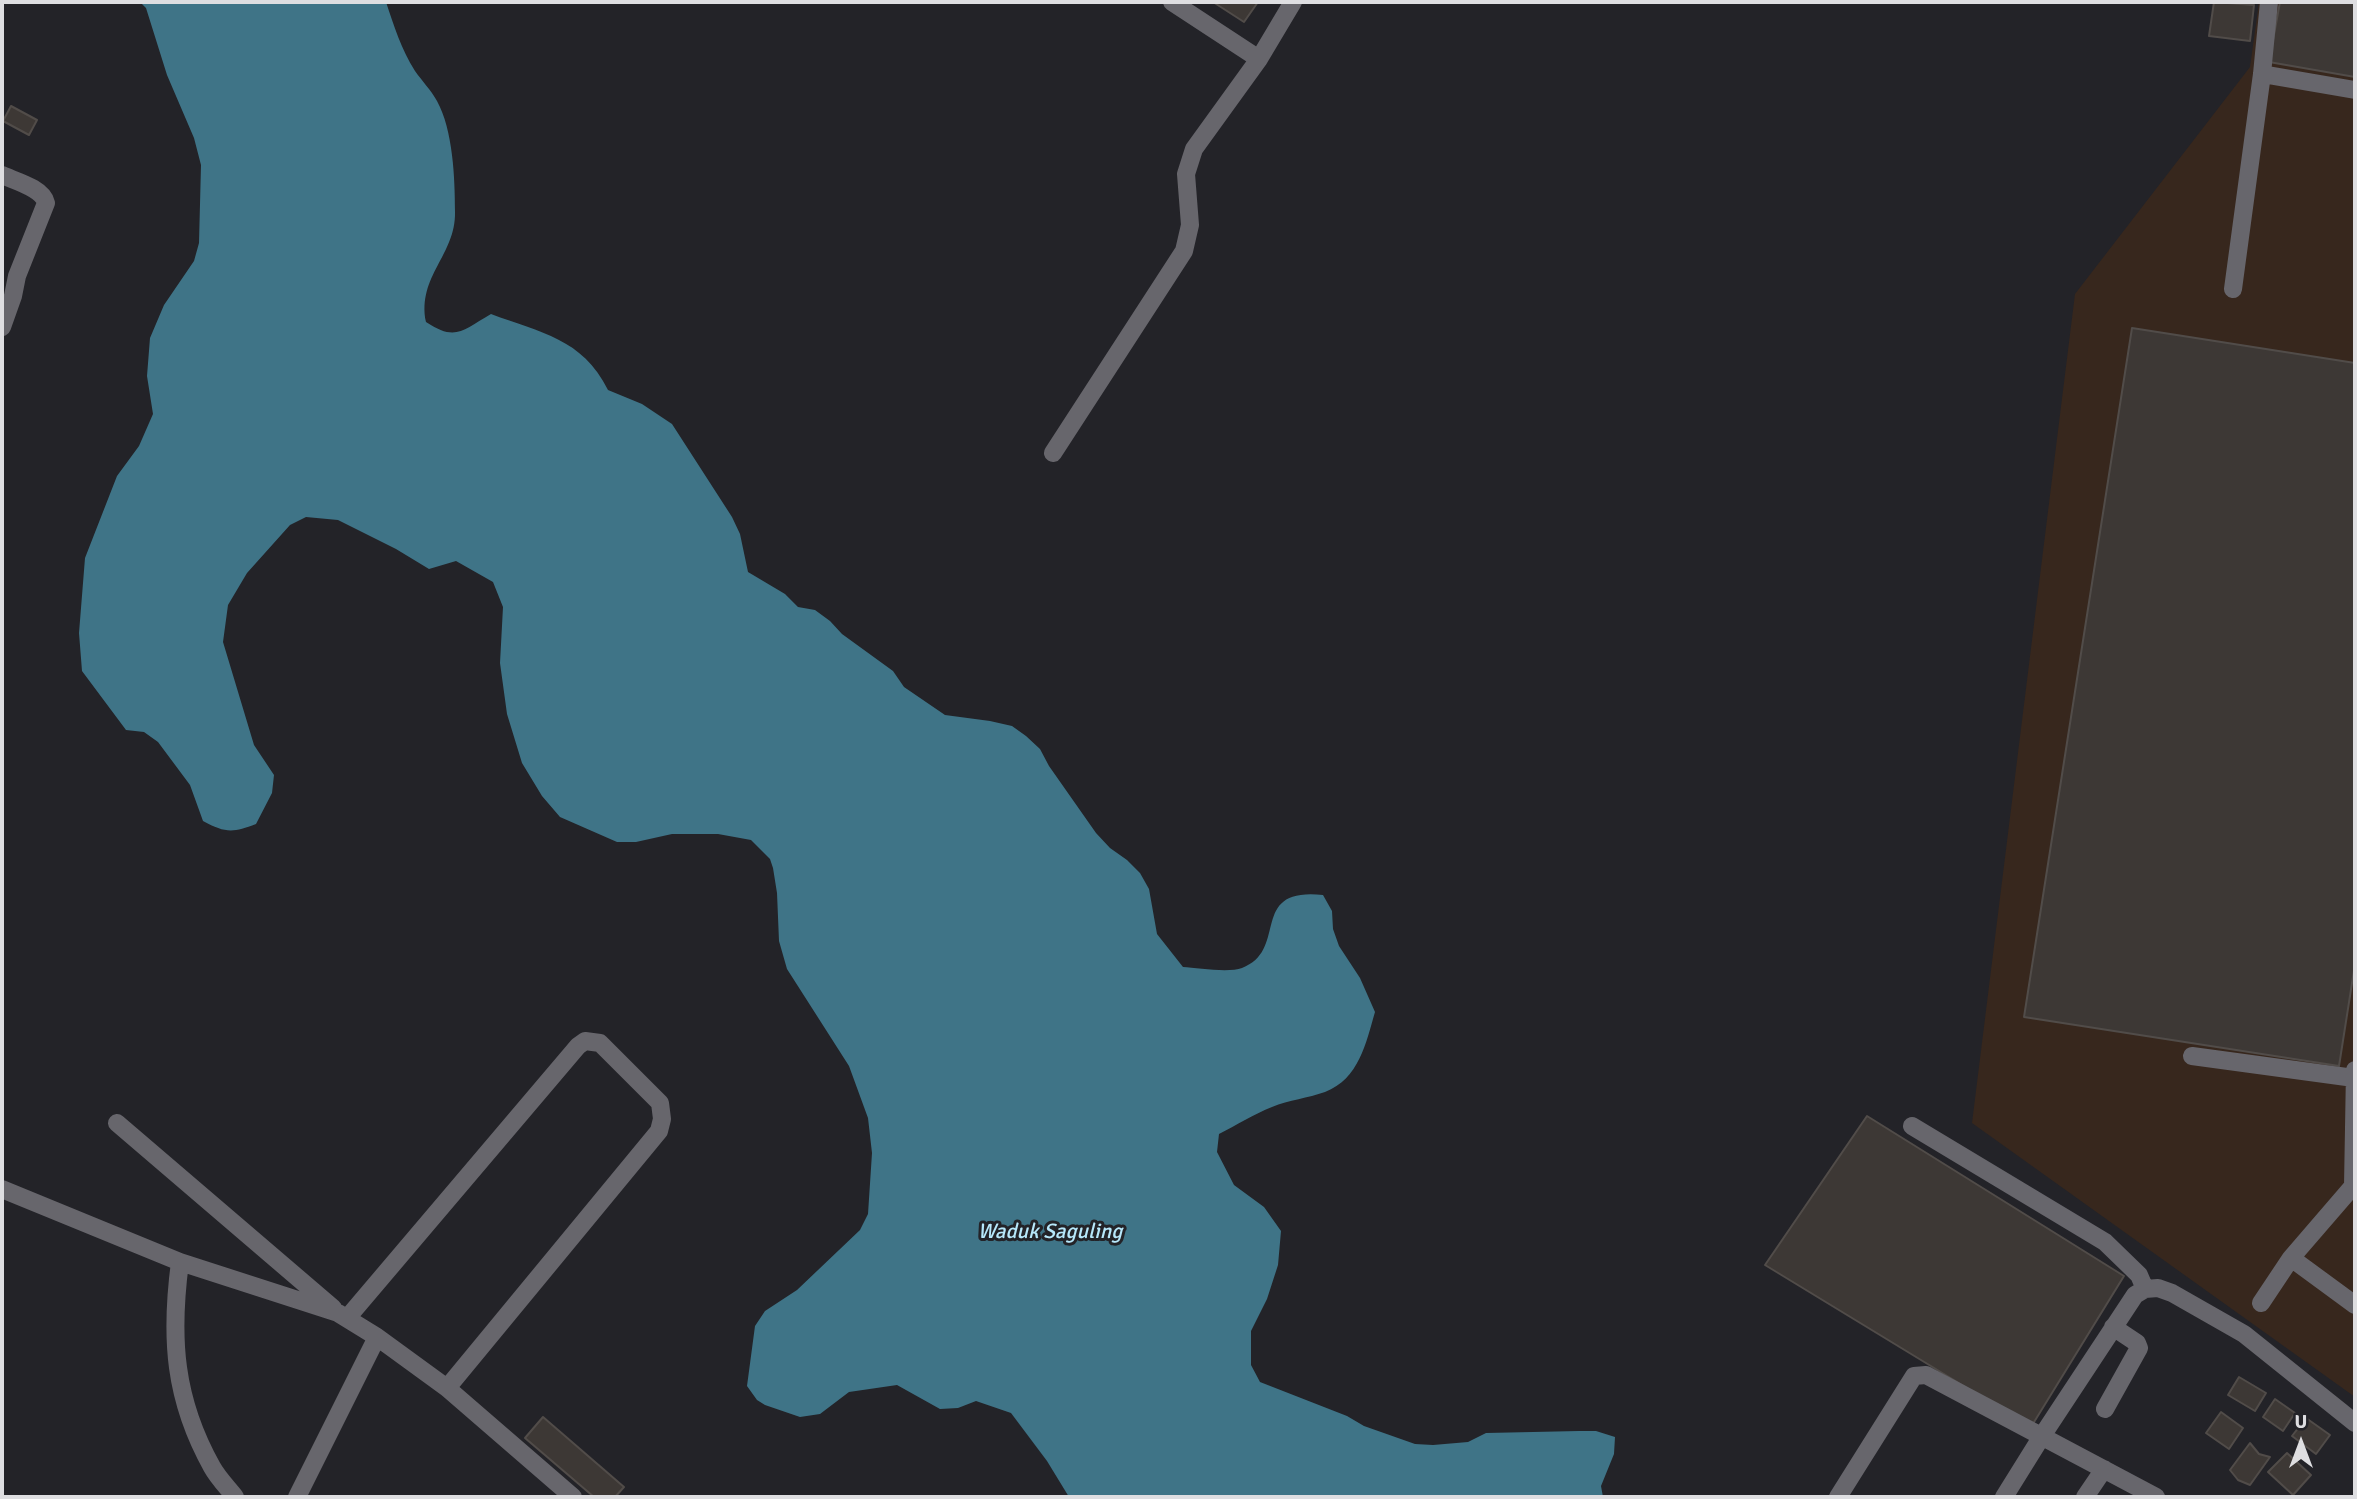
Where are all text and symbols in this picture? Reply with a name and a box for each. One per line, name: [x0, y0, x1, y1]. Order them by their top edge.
water label: Waduk Saguling: [978, 1219, 1122, 1245]
north arrow: [2266, 1408, 2336, 1478]
text: U: [2295, 1410, 2307, 1434]

